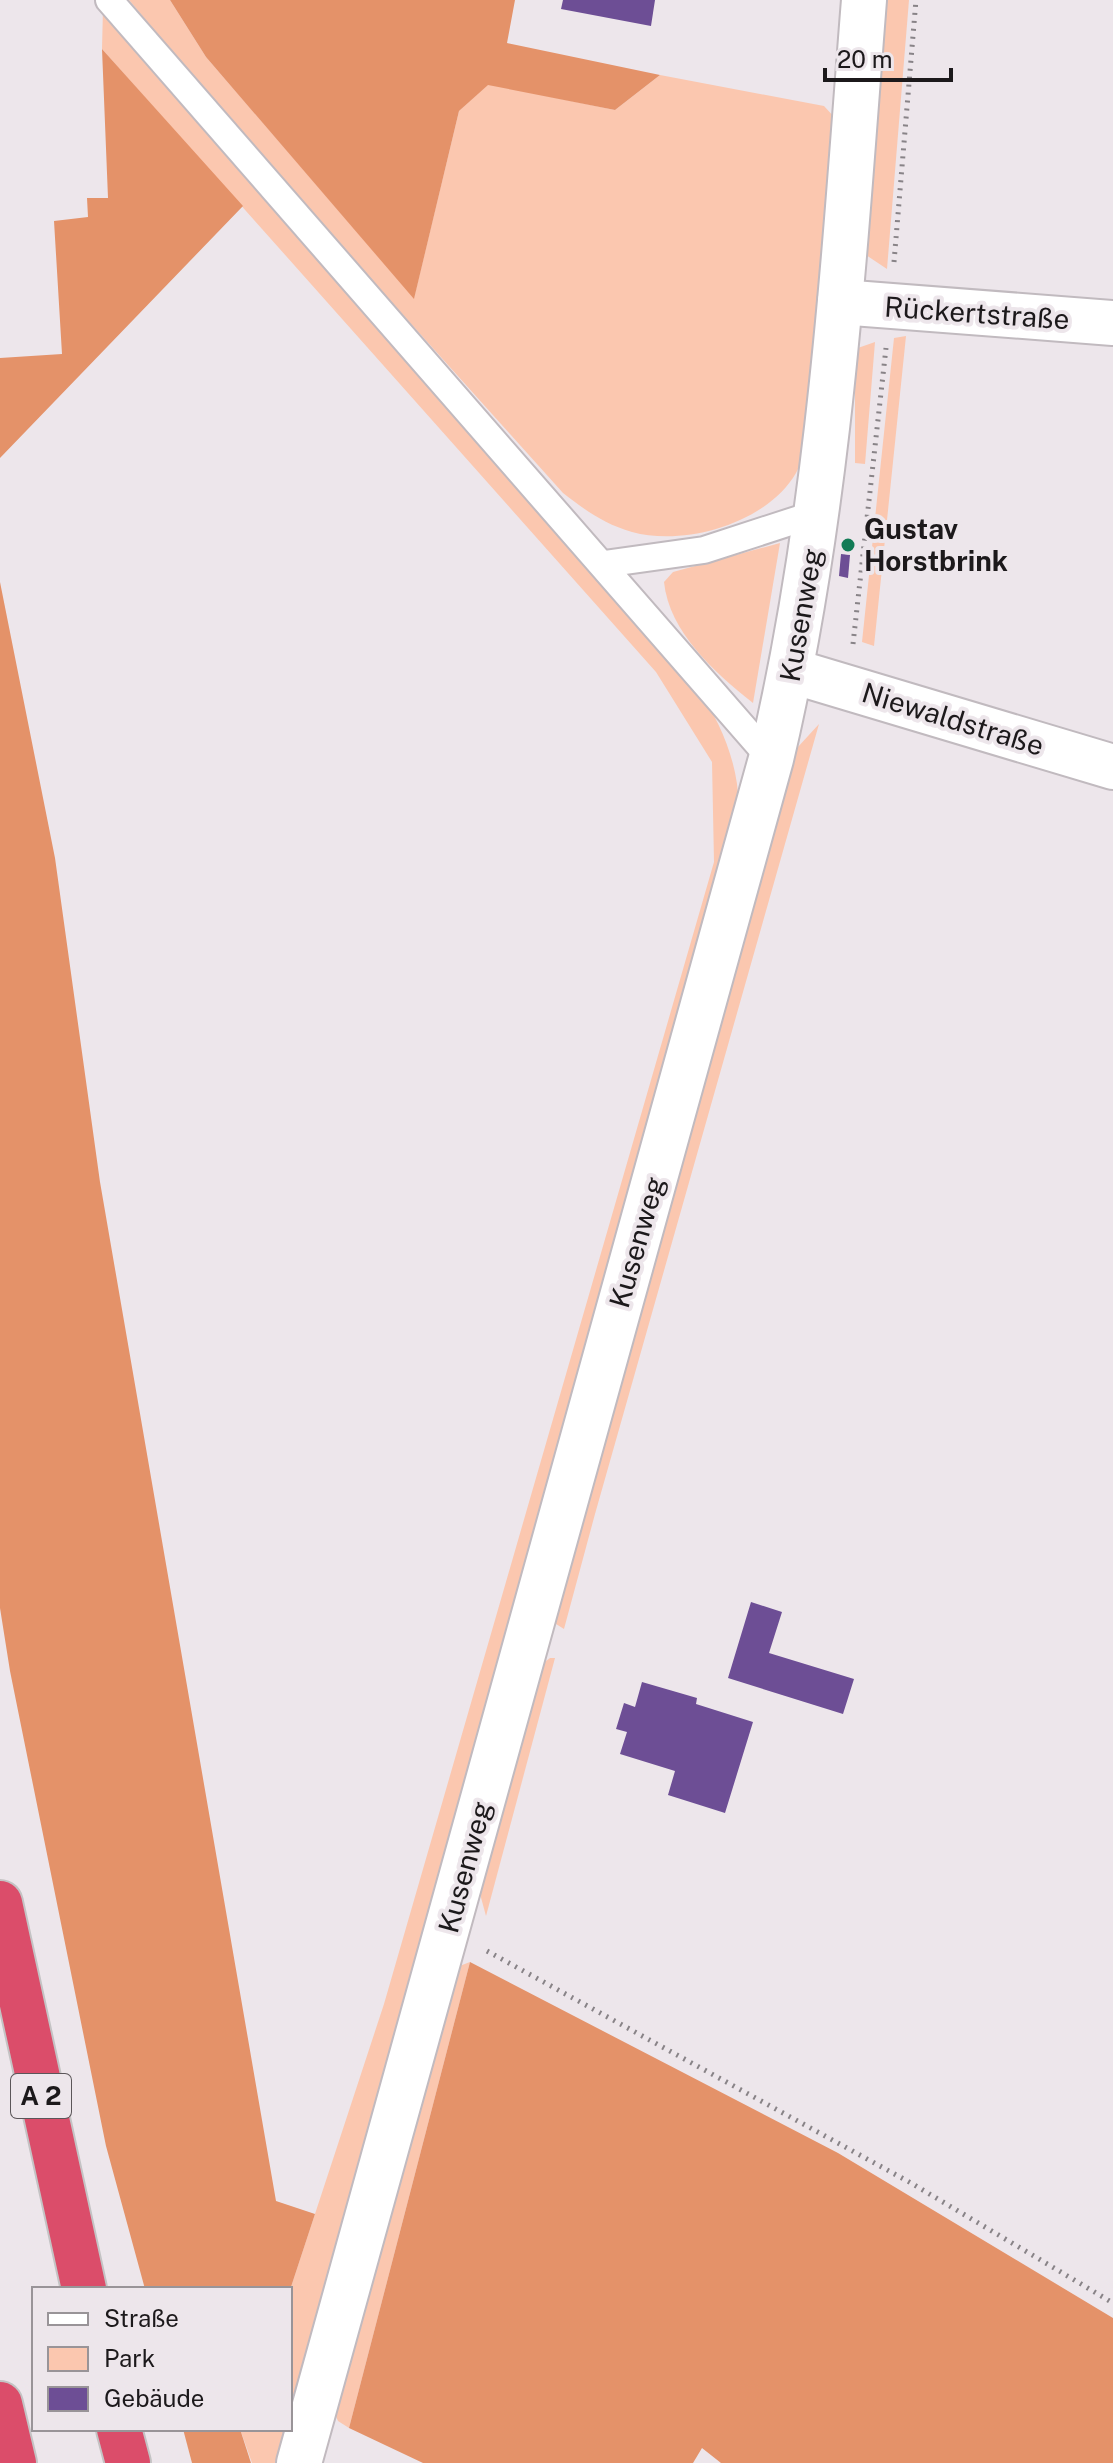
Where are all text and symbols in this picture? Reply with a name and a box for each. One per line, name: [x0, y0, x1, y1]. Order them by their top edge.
scale bar: [825, 32, 951, 82]
text: 20 m: [837, 45, 893, 73]
street label: Rückertstraße: [883, 290, 1071, 335]
place label: Gustav Horstbrink: [864, 512, 1008, 577]
marker: Gustav Horstbrink: [839, 536, 857, 554]
street label: Kusenweg: [773, 546, 828, 684]
street label: Niewaldstraße: [858, 675, 1048, 762]
street label: Kusenweg: [602, 1172, 671, 1311]
street label: Kusenweg: [431, 1797, 498, 1936]
road number: A 2: [11, 2074, 71, 2118]
legend: [32, 2287, 292, 2431]
text: Straße: [104, 2304, 179, 2332]
text: Park: [104, 2344, 155, 2372]
text: Gebäude: [104, 2384, 204, 2412]

